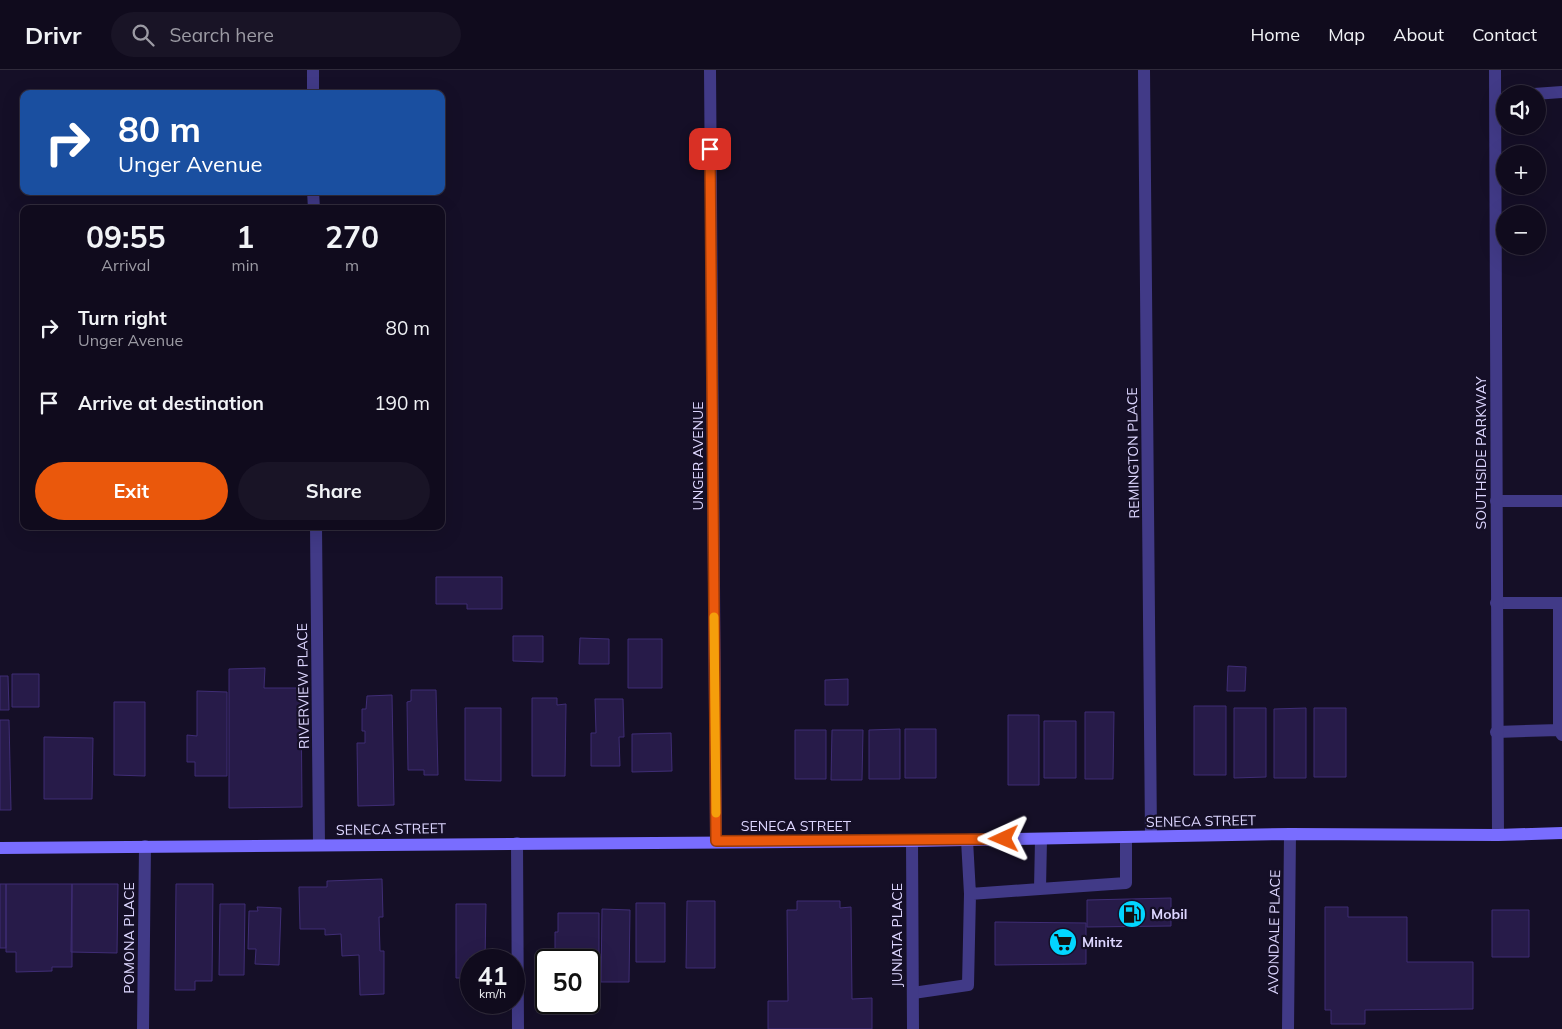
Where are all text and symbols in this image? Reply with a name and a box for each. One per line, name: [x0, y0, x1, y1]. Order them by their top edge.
search box: [111, 12, 461, 57]
text: Drivr: [25, 20, 81, 50]
icon: search: [129, 21, 157, 49]
text: Search here: [169, 23, 274, 47]
text: Home: [1250, 23, 1300, 46]
text: Map: [1328, 23, 1365, 46]
text: About: [1393, 23, 1444, 46]
text: Contact: [1472, 23, 1537, 46]
map controls: [1496, 85, 1546, 255]
button: sound: [1496, 85, 1546, 135]
text: 80 m: [118, 107, 201, 151]
icon: right: [35, 110, 100, 175]
pin: [689, 128, 731, 170]
icon: arrive: [696, 135, 724, 163]
button: +: [1496, 145, 1546, 195]
text: Unger Avenue: [118, 150, 263, 178]
button: −: [1496, 205, 1546, 255]
text: 09:55: [86, 218, 166, 256]
text: 1: [236, 218, 254, 256]
text: 270: [325, 218, 379, 256]
text: Arrival: [101, 255, 150, 275]
text: min: [232, 255, 259, 275]
text: m: [345, 255, 359, 275]
text: Turn right: [78, 306, 167, 330]
icon: right: [35, 314, 63, 342]
text: 80 m: [386, 316, 430, 340]
text: Unger Avenue: [78, 330, 183, 350]
street label: SOUTHSIDE PARKWAY: [1472, 376, 1490, 530]
street label: REMINGTON PLACE: [1123, 387, 1143, 519]
icon: arrive: [35, 389, 63, 417]
text: Arrive at destination: [78, 391, 264, 415]
text: 190 m: [374, 391, 430, 415]
street label: UNGER AVENUE: [689, 402, 707, 510]
button: Exit: [35, 462, 228, 520]
button: Share: [238, 462, 430, 520]
street label: RIVERVIEW PLACE: [293, 623, 313, 749]
street label: SENECA STREET: [1146, 811, 1257, 831]
position arrow: [977, 812, 1029, 864]
street label: SENECA STREET: [741, 817, 852, 835]
street label: SENECA STREET: [336, 819, 447, 839]
street label: AVONDALE PLACE: [1264, 869, 1284, 995]
street label: POMONA PLACE: [120, 882, 138, 994]
street label: JUNIATA PLACE: [888, 883, 906, 987]
fuel station icon: Mobil: [1117, 899, 1147, 929]
place label: Mobil: [1151, 905, 1187, 923]
supermarket icon: Minitz: [1048, 927, 1078, 957]
place label: Minitz: [1082, 933, 1123, 951]
speed limit sign: 50: [535, 949, 600, 1014]
text: 41: [477, 960, 508, 991]
text: km/h: [479, 986, 506, 1001]

